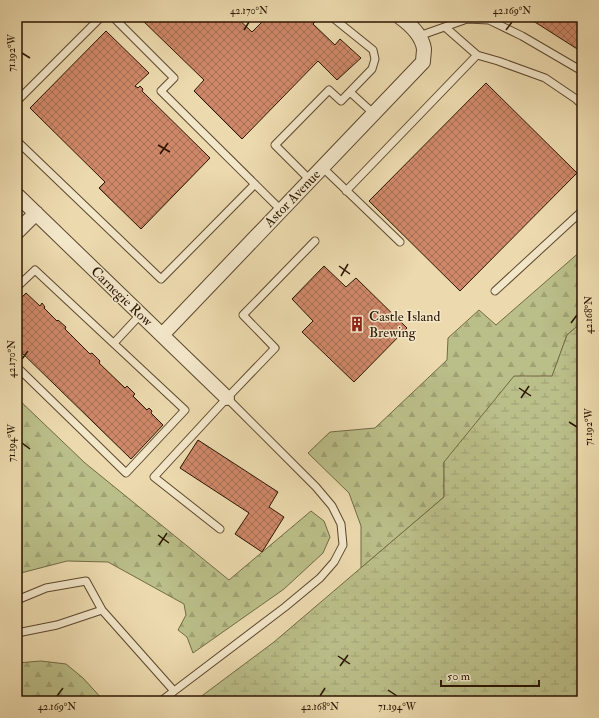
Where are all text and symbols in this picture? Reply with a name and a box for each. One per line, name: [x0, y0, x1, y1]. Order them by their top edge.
text: 42.170°N: [230, 5, 268, 17]
text: 42.169°N: [493, 5, 531, 17]
text: 71.192°W: [6, 33, 18, 72]
street label: Astor Avenue: [260, 166, 324, 231]
street label: Carnegie Row: [87, 263, 156, 330]
text: 42.168°N: [583, 296, 595, 334]
place label: Castle Island Brewing: [369, 308, 441, 341]
building icon: Castle Island Brewing: [348, 315, 366, 333]
text: 42.170°N: [6, 340, 18, 378]
text: 71.192°W: [583, 407, 595, 446]
text: 71.194°W: [6, 423, 18, 462]
scale bar: [441, 662, 539, 688]
text: 50 m: [447, 669, 471, 684]
text: 42.169°N: [38, 701, 76, 713]
text: 42.168°N: [301, 701, 339, 713]
text: 71.194°W: [378, 701, 417, 713]

